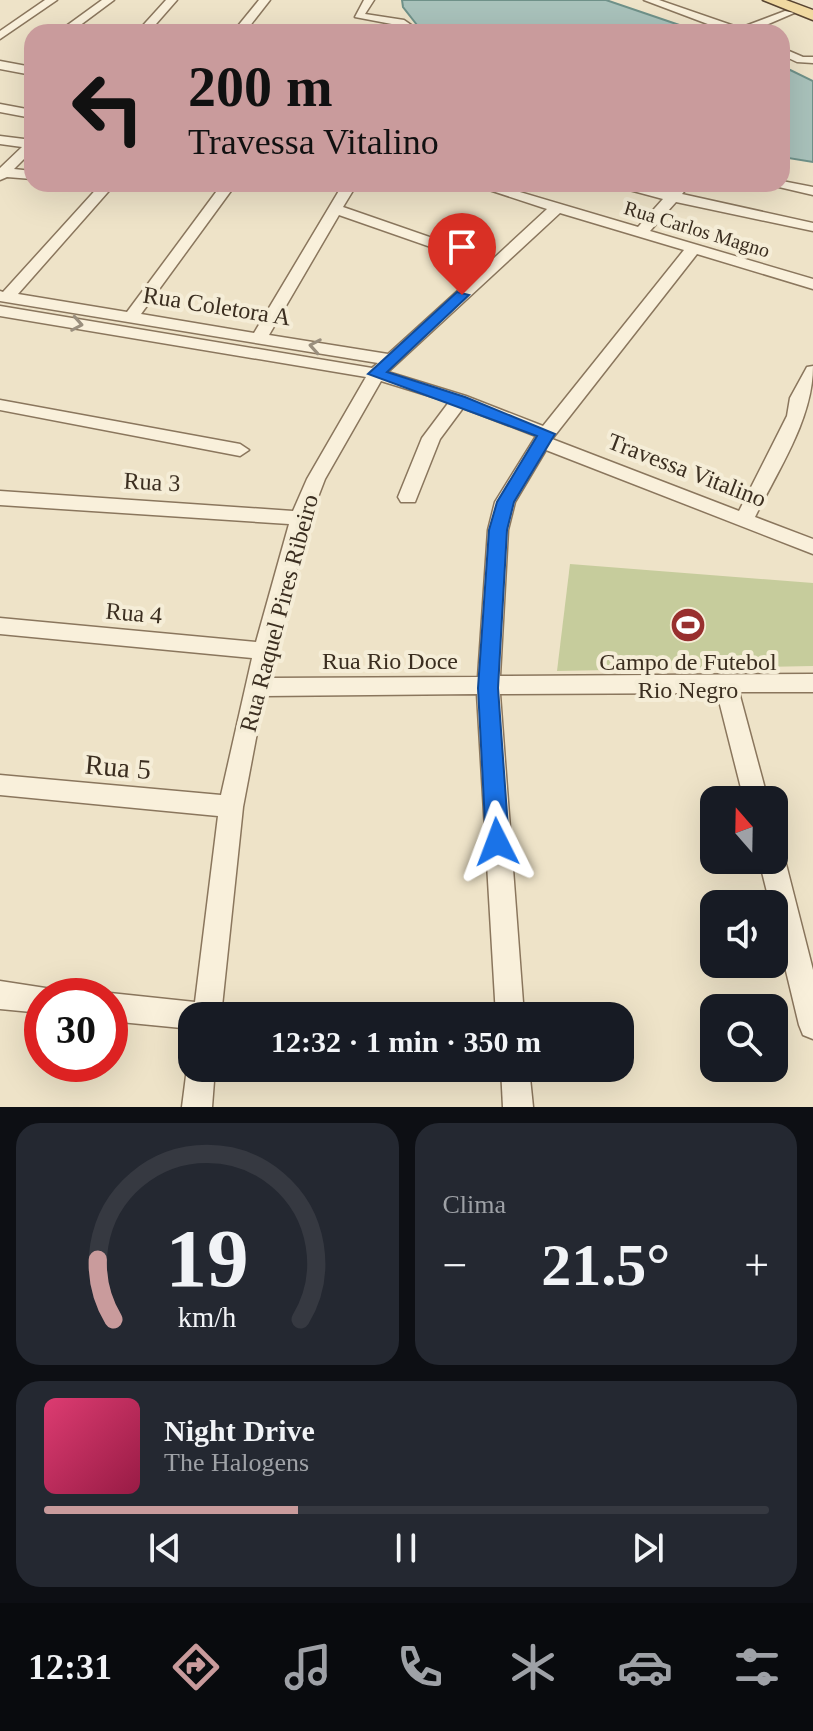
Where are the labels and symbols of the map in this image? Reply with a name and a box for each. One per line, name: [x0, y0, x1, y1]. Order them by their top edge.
street label: Rua Carlos Magno: [621, 196, 772, 263]
pin: [428, 213, 496, 295]
street label: Rua Coletora A: [141, 281, 293, 331]
one-way arrow: [70, 315, 84, 332]
one-way arrow: [308, 339, 321, 356]
street label: Travessa Vitalino: [604, 428, 770, 512]
street label: Rua 3: [123, 468, 181, 496]
street label: Rua Raquel Pires Ribeiro: [235, 491, 323, 735]
street label: Rua 4: [105, 598, 163, 628]
sports icon: Campo de Futebol Rio Negro: [669, 606, 707, 644]
street label: Rua Rio Doce: [322, 648, 458, 674]
place label: Campo de Futebol Rio Negro: [599, 649, 777, 703]
street label: Rua 5: [84, 749, 152, 785]
north arrow: [700, 786, 788, 874]
position arrow: [455, 800, 539, 884]
speed limit sign: 30: [24, 978, 128, 1082]

